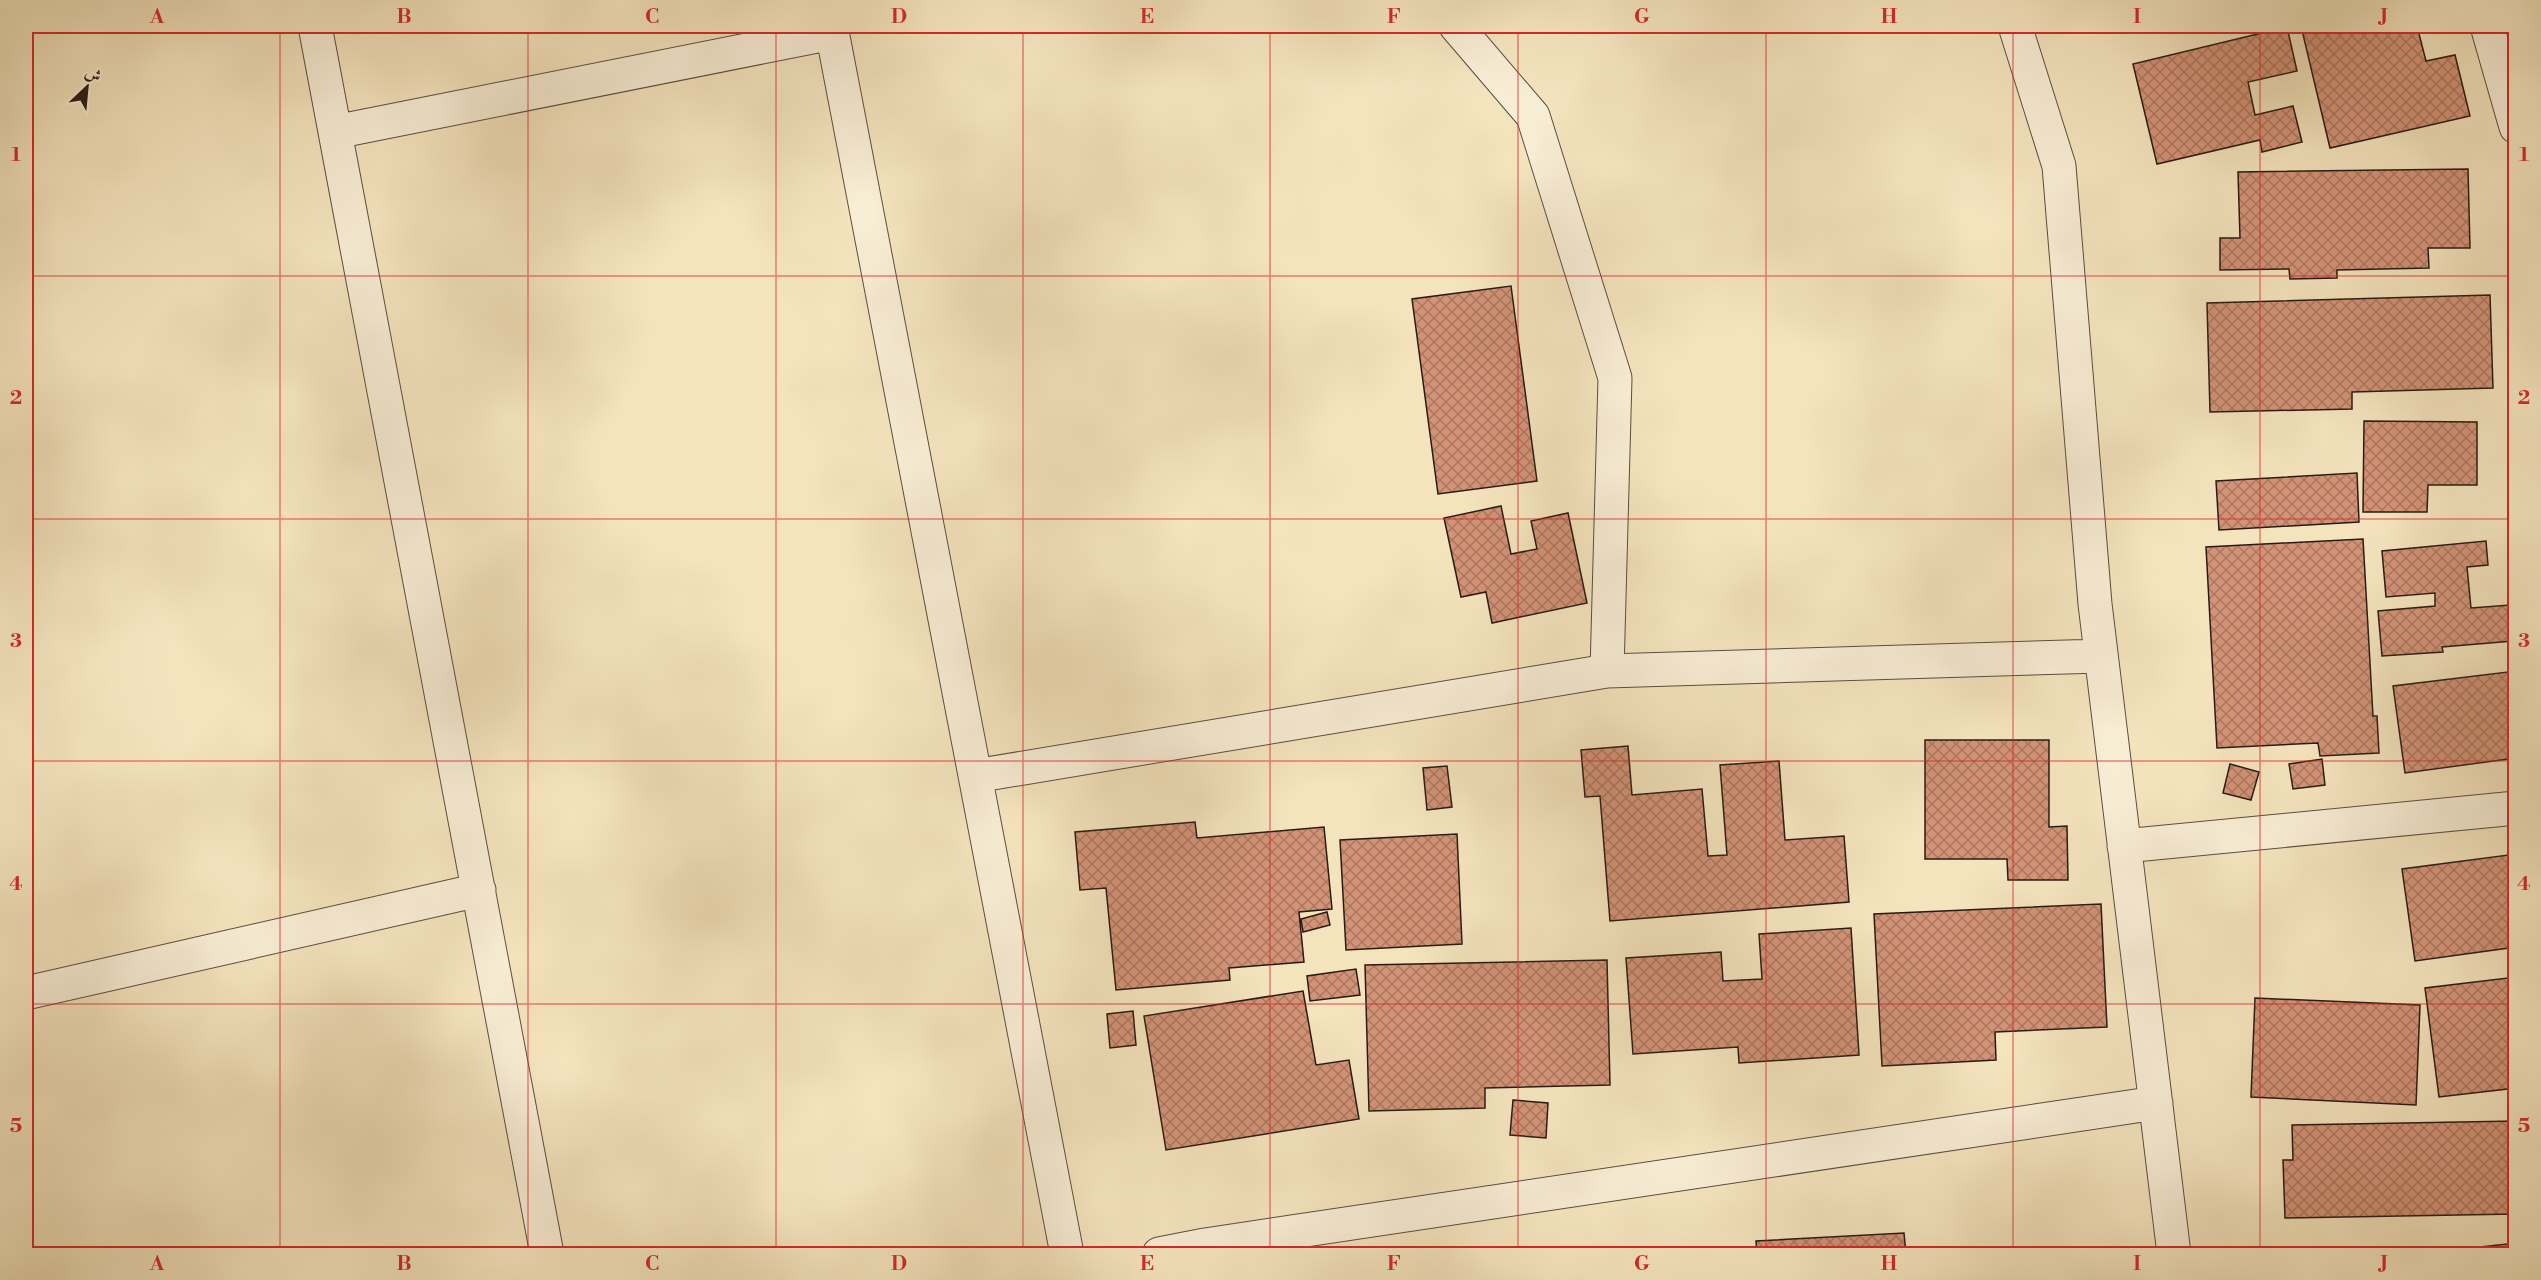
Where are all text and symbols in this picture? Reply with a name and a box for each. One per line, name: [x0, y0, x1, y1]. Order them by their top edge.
text: A: [149, 5, 165, 30]
text: B: [396, 5, 412, 30]
text: C: [645, 5, 659, 30]
text: D: [891, 5, 907, 30]
text: E: [1140, 5, 1154, 30]
text: F: [1387, 5, 1401, 30]
text: G: [1634, 5, 1650, 30]
text: H: [1881, 5, 1898, 30]
text: I: [2133, 5, 2141, 30]
text: J: [2377, 5, 2388, 30]
north arrow: [57, 57, 117, 117]
text: ش: [82, 62, 105, 87]
text: 1: [11, 143, 21, 168]
text: 1: [2519, 143, 2529, 168]
text: 2: [10, 386, 22, 411]
text: 2: [2518, 386, 2530, 411]
text: 3: [10, 629, 22, 654]
text: 3: [2518, 629, 2530, 654]
text: 4: [9, 872, 23, 897]
text: 4: [2517, 872, 2531, 897]
text: 5: [10, 1114, 22, 1139]
text: 5: [2518, 1114, 2530, 1139]
text: A: [149, 1252, 165, 1277]
text: B: [396, 1252, 412, 1277]
text: C: [645, 1252, 659, 1277]
text: D: [891, 1252, 907, 1277]
text: E: [1140, 1252, 1154, 1277]
text: F: [1387, 1252, 1401, 1277]
text: G: [1634, 1252, 1650, 1277]
text: H: [1881, 1252, 1898, 1277]
text: I: [2133, 1252, 2141, 1277]
text: J: [2377, 1252, 2388, 1277]

